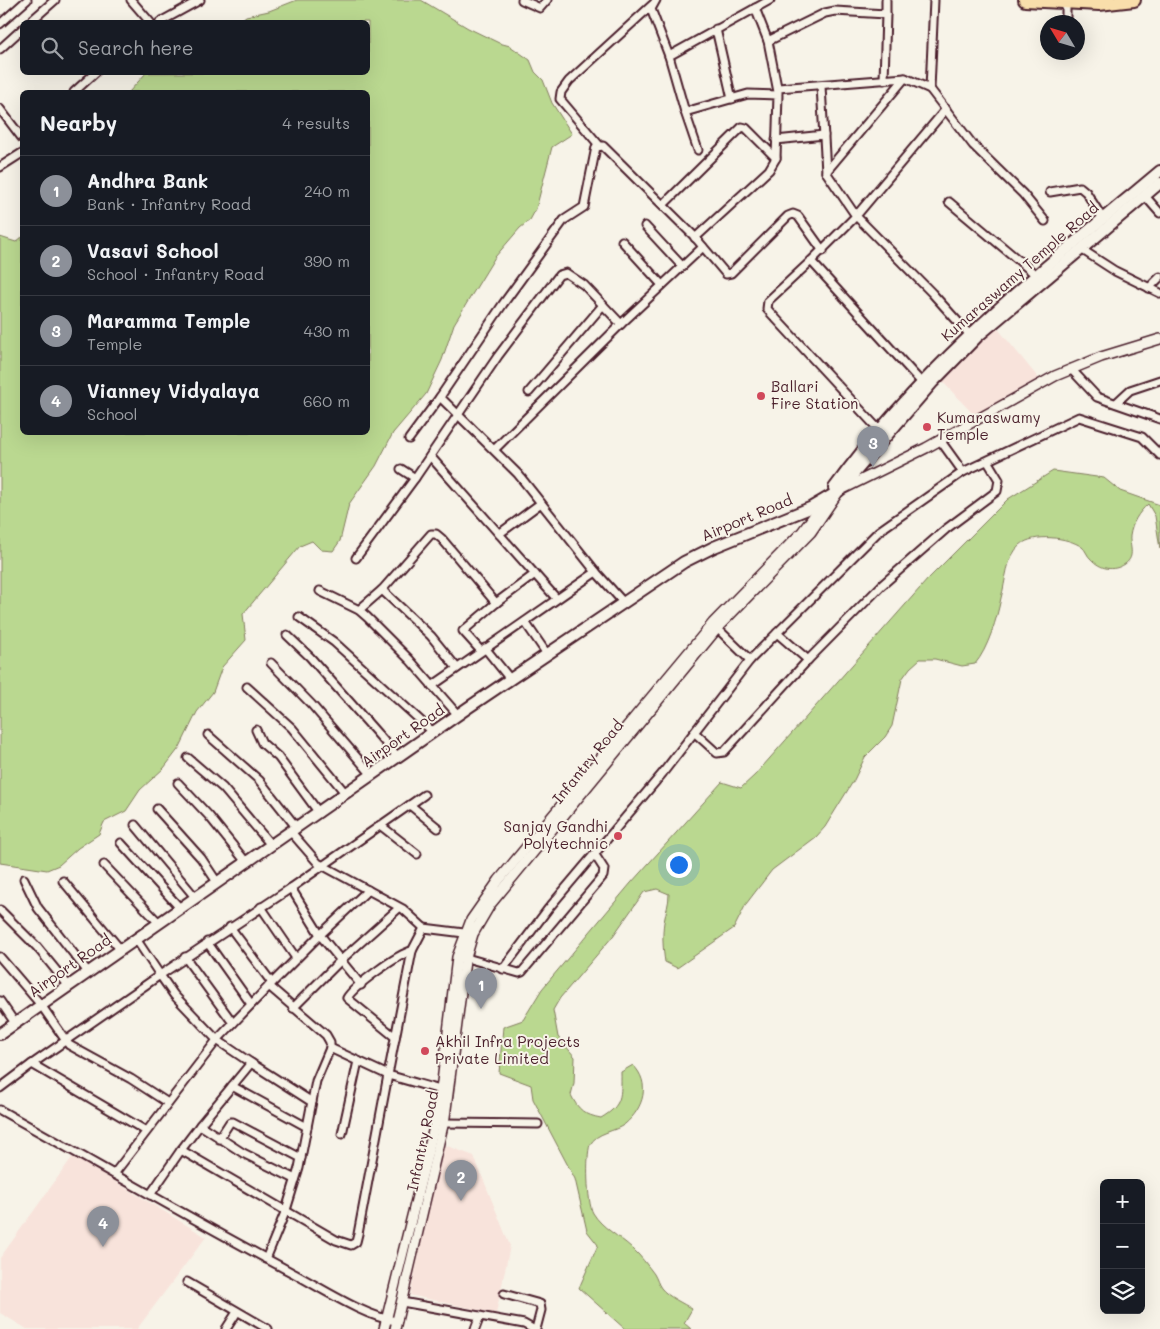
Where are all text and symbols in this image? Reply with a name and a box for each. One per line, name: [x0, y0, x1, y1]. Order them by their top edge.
north arrow: [1040, 15, 1085, 60]
search box: [20, 20, 370, 75]
icon: search: [38, 34, 66, 62]
text: Search here: [78, 35, 194, 60]
text: Nearby: [40, 109, 117, 136]
text: 4 results: [282, 112, 350, 133]
text: Andhra Bank: [87, 168, 208, 193]
text: 1: [52, 180, 60, 201]
text: 240 m: [304, 180, 350, 201]
text: Bank · Infantry Road: [87, 193, 251, 214]
street label: Kumaraswamy Temple Road: [936, 197, 1102, 345]
text: Vasavi School: [87, 238, 219, 263]
text: 2: [52, 250, 60, 271]
text: 390 m: [303, 250, 350, 271]
text: School · Infantry Road: [87, 263, 264, 284]
text: Maramma Temple: [87, 308, 250, 333]
text: 3: [51, 320, 61, 341]
text: 430 m: [303, 320, 350, 341]
text: Temple: [87, 333, 142, 354]
place label: Ballari Fire Station: [771, 376, 858, 413]
text: Vianney Vidyalaya: [87, 378, 260, 403]
text: 4: [51, 390, 61, 411]
text: 660 m: [303, 390, 350, 411]
marker: Ballari Fire Station: [755, 390, 767, 402]
text: School: [87, 403, 137, 424]
place label: Kumaraswamy Temple: [937, 407, 1041, 444]
marker: Kumaraswamy Temple: [921, 421, 933, 433]
pin: 3: [857, 426, 889, 467]
street label: Airport Road: [698, 489, 795, 545]
street label: Airport Road: [357, 699, 448, 771]
street label: Infantry Road: [547, 715, 627, 807]
place label: Sanjay Gandhi Polytechnic: [504, 816, 608, 853]
marker: Sanjay Gandhi Polytechnic: [612, 830, 624, 842]
your location: [666, 852, 692, 878]
street label: Airport Road: [24, 929, 115, 1001]
pin: 1: [465, 968, 497, 1009]
place label: Akhil Infra Projects Private Limited: [435, 1031, 580, 1068]
marker: Akhil Infra Projects Private Limited: [419, 1045, 431, 1057]
street label: Infantry Road: [402, 1089, 442, 1193]
pin: 2: [445, 1160, 477, 1201]
map controls: [1100, 1179, 1145, 1314]
button: +: [1100, 1179, 1145, 1224]
pin: 4: [87, 1206, 119, 1247]
button: −: [1100, 1224, 1145, 1269]
button: layers: [1100, 1269, 1145, 1314]

